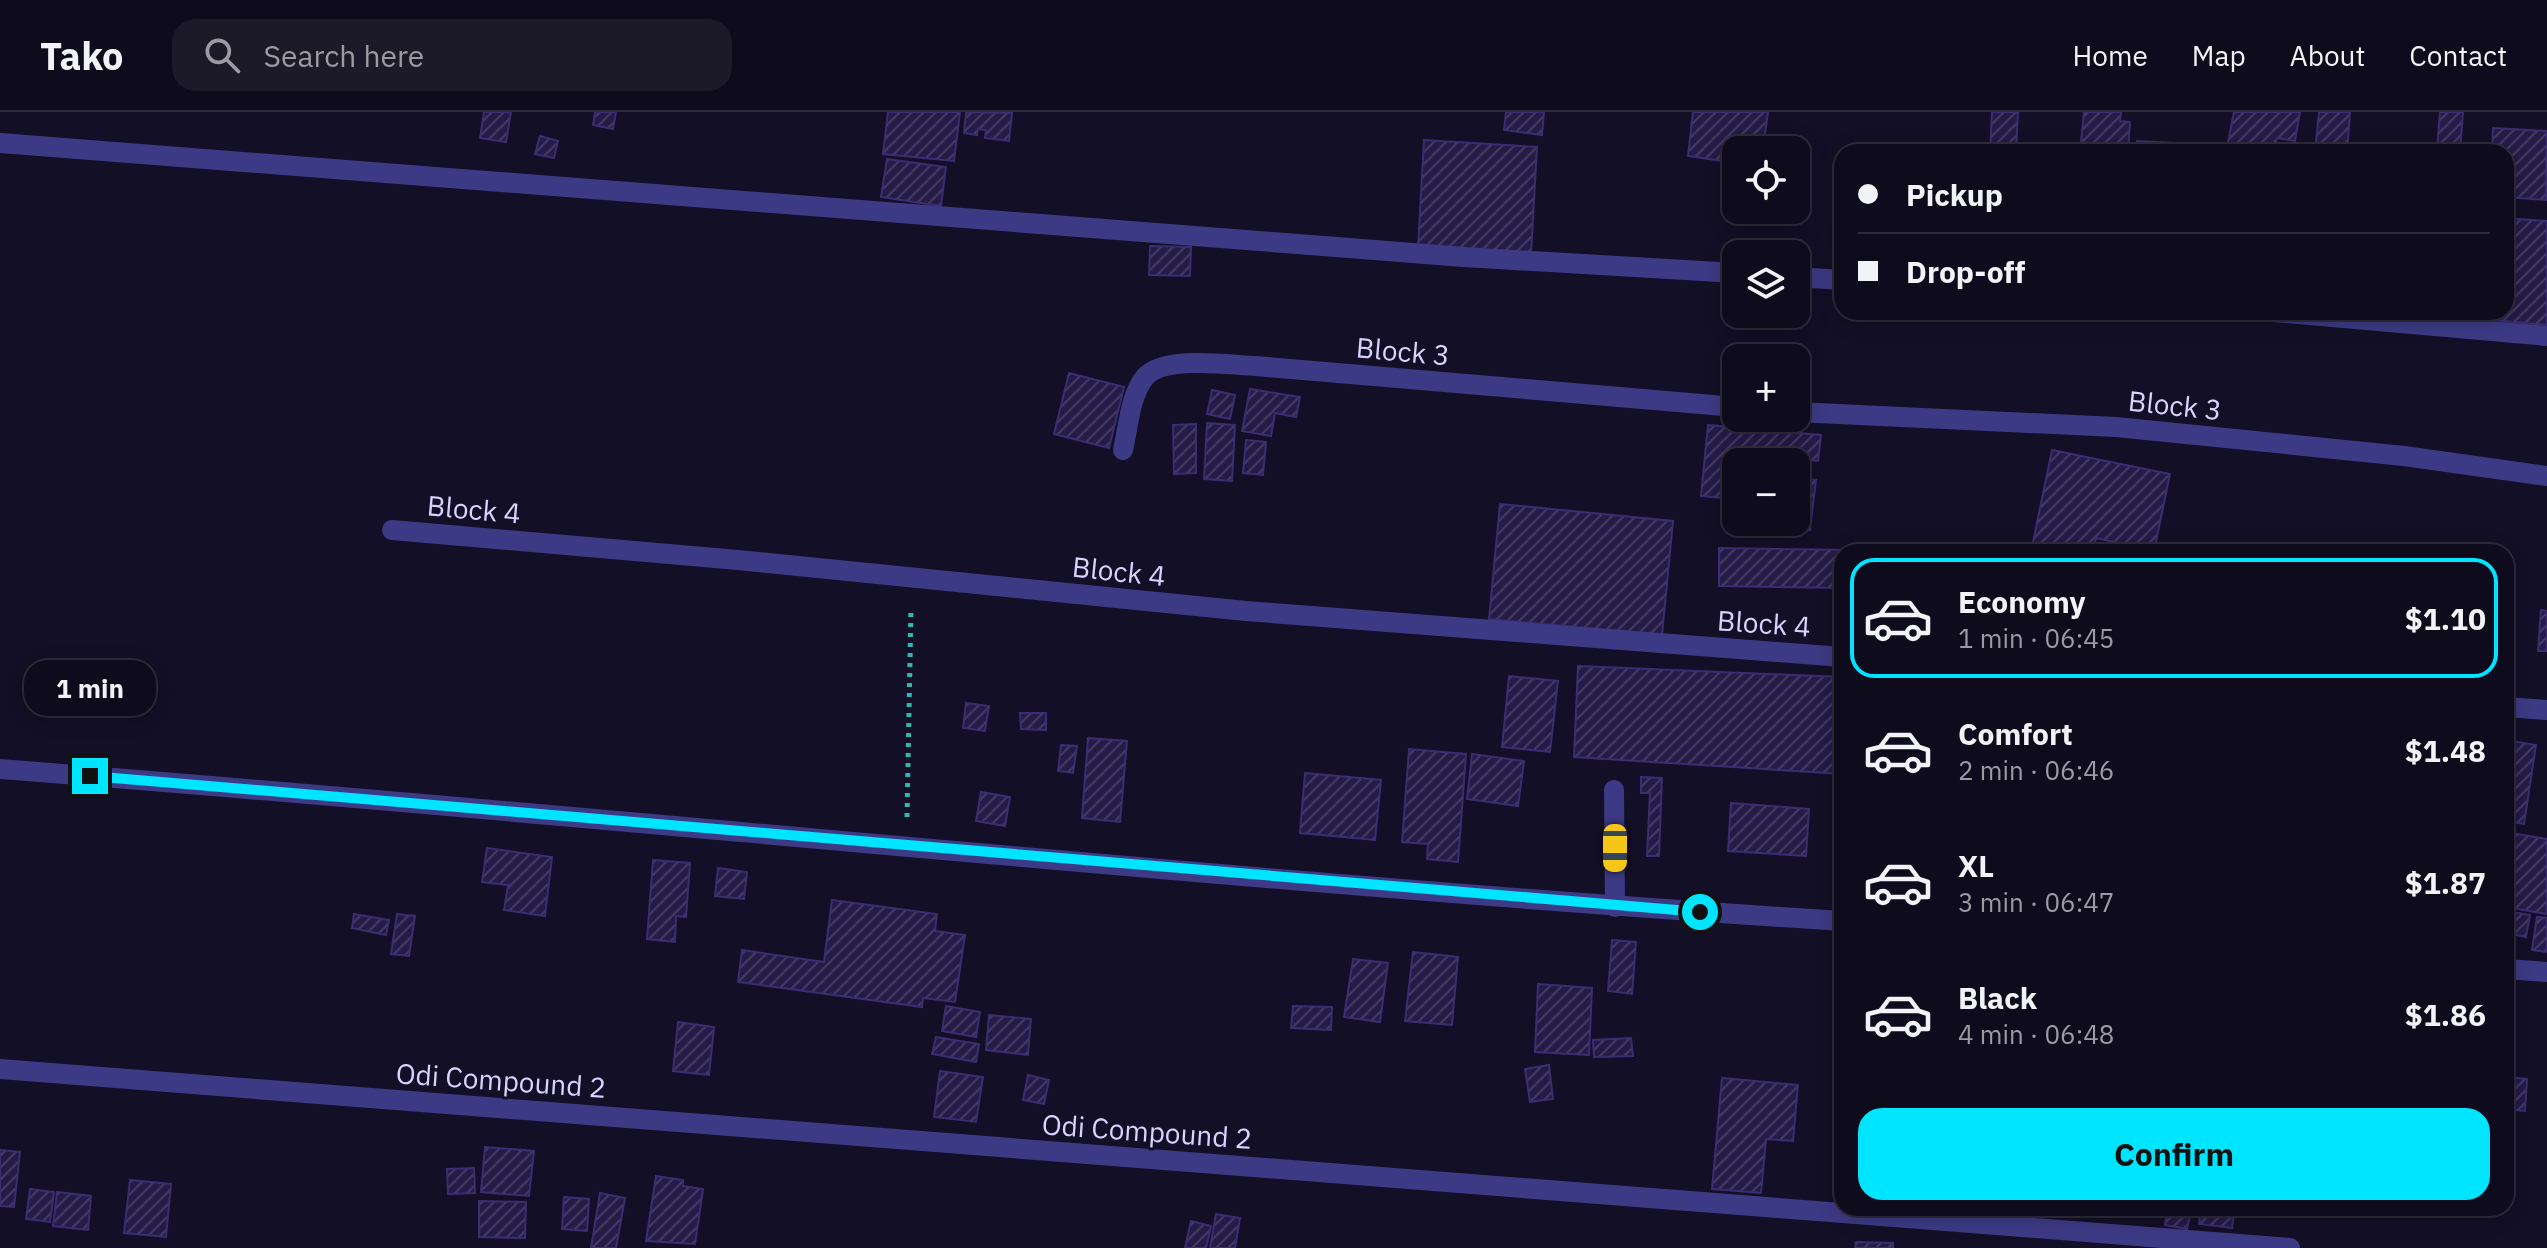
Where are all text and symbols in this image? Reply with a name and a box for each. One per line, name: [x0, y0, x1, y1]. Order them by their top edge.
search box: [172, 19, 732, 91]
text: Tako: [40, 31, 124, 80]
icon: search: [200, 33, 244, 77]
text: Search here: [264, 36, 424, 75]
text: Home: [2072, 37, 2148, 74]
text: Map: [2192, 37, 2246, 74]
text: About: [2290, 37, 2365, 74]
text: Contact: [2409, 37, 2507, 74]
map controls: [1722, 136, 1810, 536]
button: locate: [1722, 136, 1810, 224]
text: Pickup: [1906, 175, 2003, 214]
button: layers: [1722, 240, 1810, 328]
text: Drop-off: [1906, 252, 2025, 291]
street label: Block 3: [1355, 328, 1451, 374]
button: +: [1722, 344, 1810, 432]
street label: Block 3: [2126, 382, 2224, 428]
button: −: [1722, 448, 1810, 536]
street label: Block 4: [426, 486, 522, 532]
street label: Block 4: [1070, 548, 1168, 594]
icon: car: [1862, 582, 1934, 654]
text: Economy: [1958, 582, 2086, 621]
text: $1.10: [2405, 599, 2486, 638]
street label: Block 4: [1716, 601, 1812, 645]
text: 1 min · 06:45: [1958, 621, 2114, 655]
callout: 1 min: [24, 660, 156, 716]
text: 1 min: [56, 671, 124, 705]
icon: car: [1862, 714, 1934, 786]
text: Comfort: [1958, 714, 2073, 753]
text: $1.48: [2405, 731, 2486, 770]
text: 2 min · 06:46: [1958, 753, 2114, 787]
route end: [72, 758, 108, 794]
car: [1603, 824, 1627, 872]
icon: car: [1862, 846, 1934, 918]
text: XL: [1958, 846, 1994, 885]
text: $1.87: [2405, 863, 2486, 902]
text: 3 min · 06:47: [1958, 885, 2114, 919]
route start: [1682, 894, 1718, 930]
icon: car: [1862, 978, 1934, 1050]
text: Black: [1958, 978, 2037, 1017]
text: $1.86: [2405, 995, 2486, 1034]
text: 4 min · 06:48: [1958, 1017, 2114, 1051]
street label: Odi Compound 2: [395, 1054, 607, 1106]
street label: Odi Compound 2: [1041, 1105, 1253, 1157]
button: Confirm: [1858, 1108, 2490, 1200]

